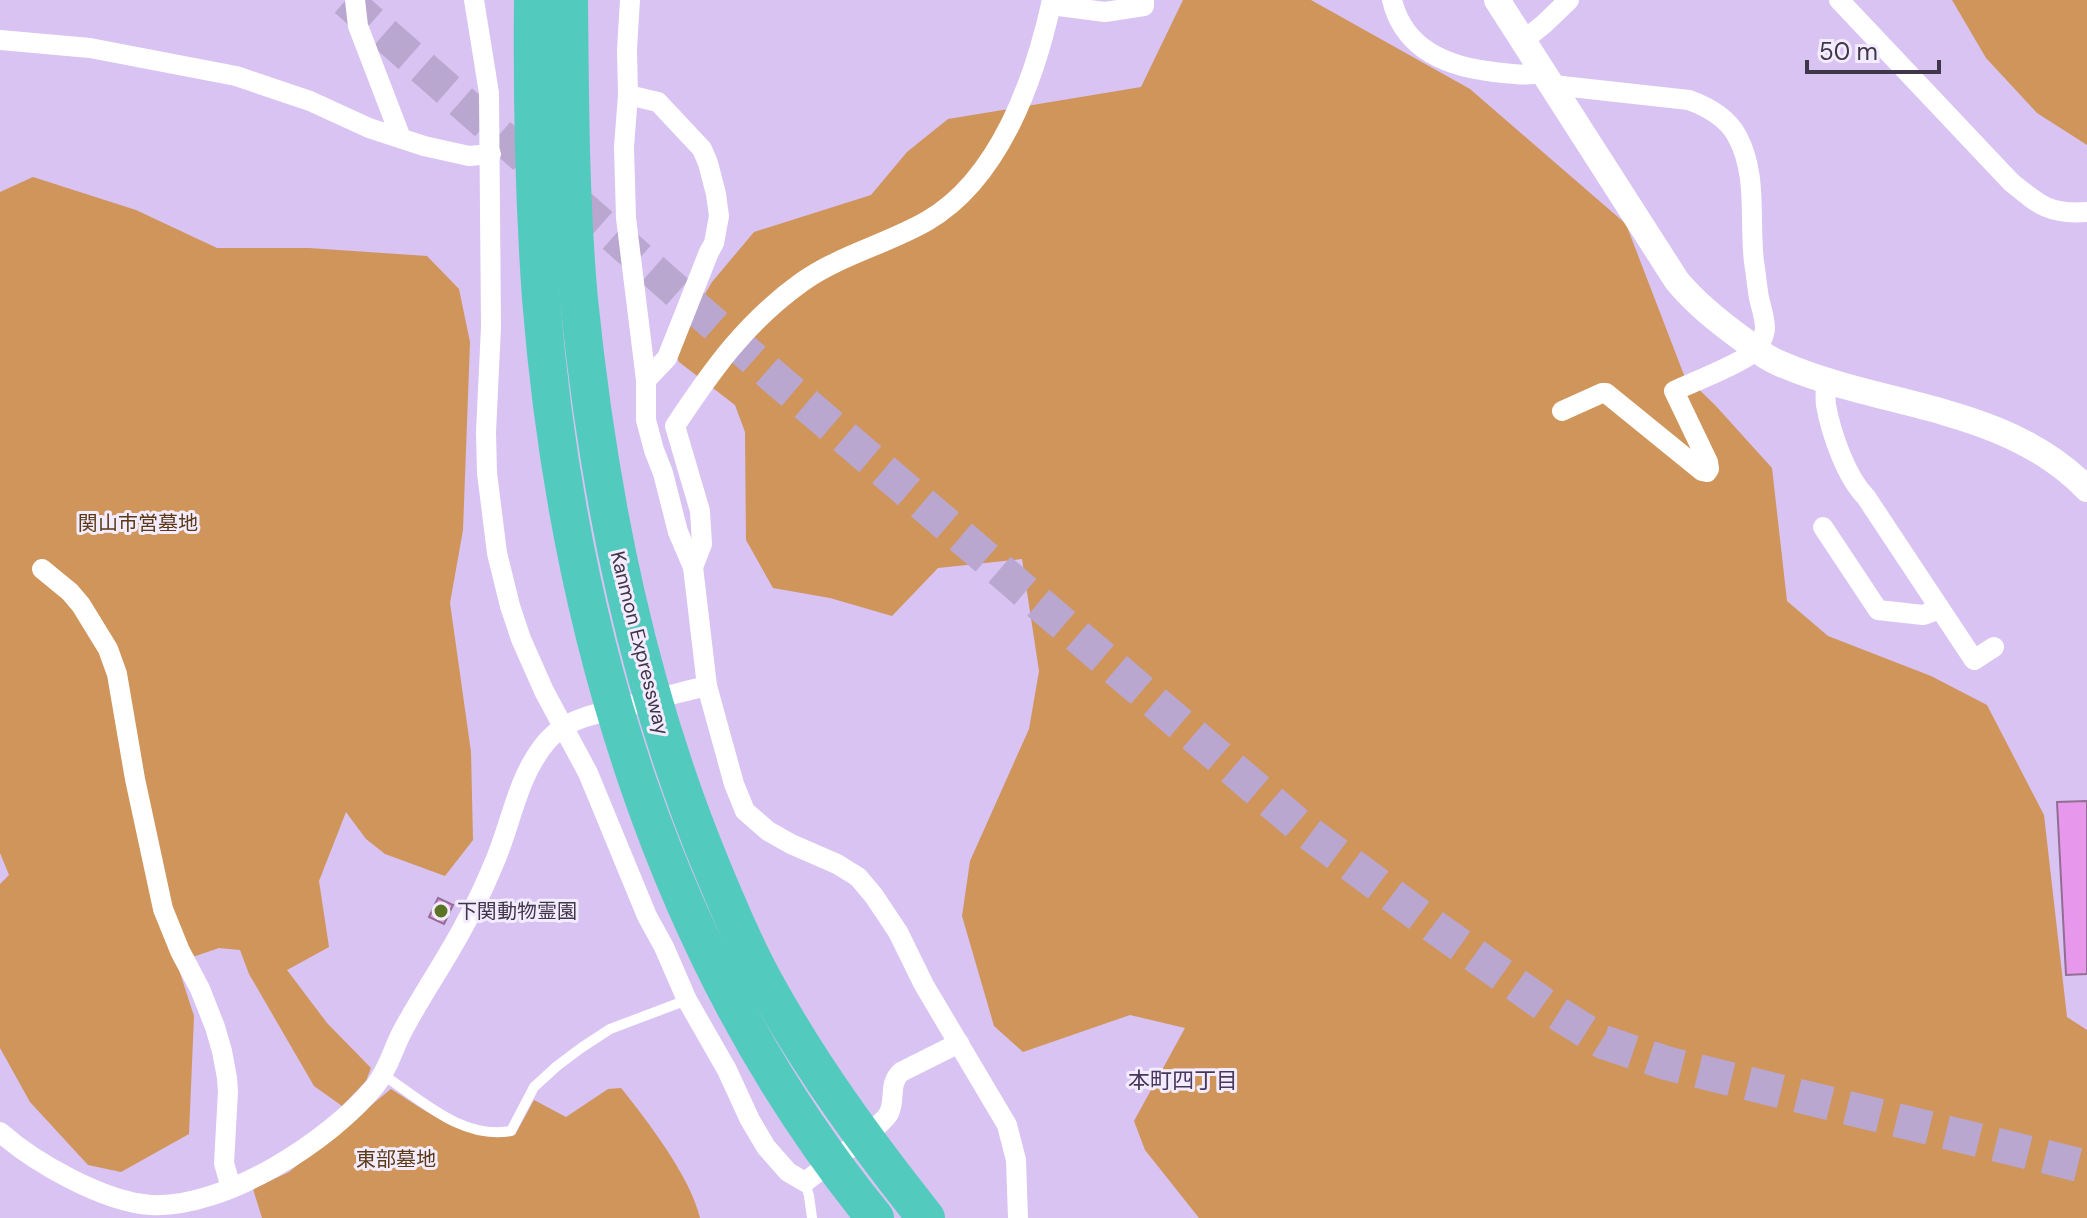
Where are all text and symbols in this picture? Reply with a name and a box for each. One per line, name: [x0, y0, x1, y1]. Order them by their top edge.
scale bar: [1807, 24, 1939, 74]
text: 50 m: [1819, 36, 1878, 67]
park label: 関山市営墓地: [78, 510, 198, 536]
street label: Kanmon Expressway: [605, 548, 675, 738]
place label: 下関動物霊園: [457, 898, 577, 924]
marker: 下関動物霊園: [432, 902, 450, 920]
district label: 本町四丁目: [1128, 1066, 1238, 1095]
park label: 東部墓地: [356, 1146, 436, 1172]

